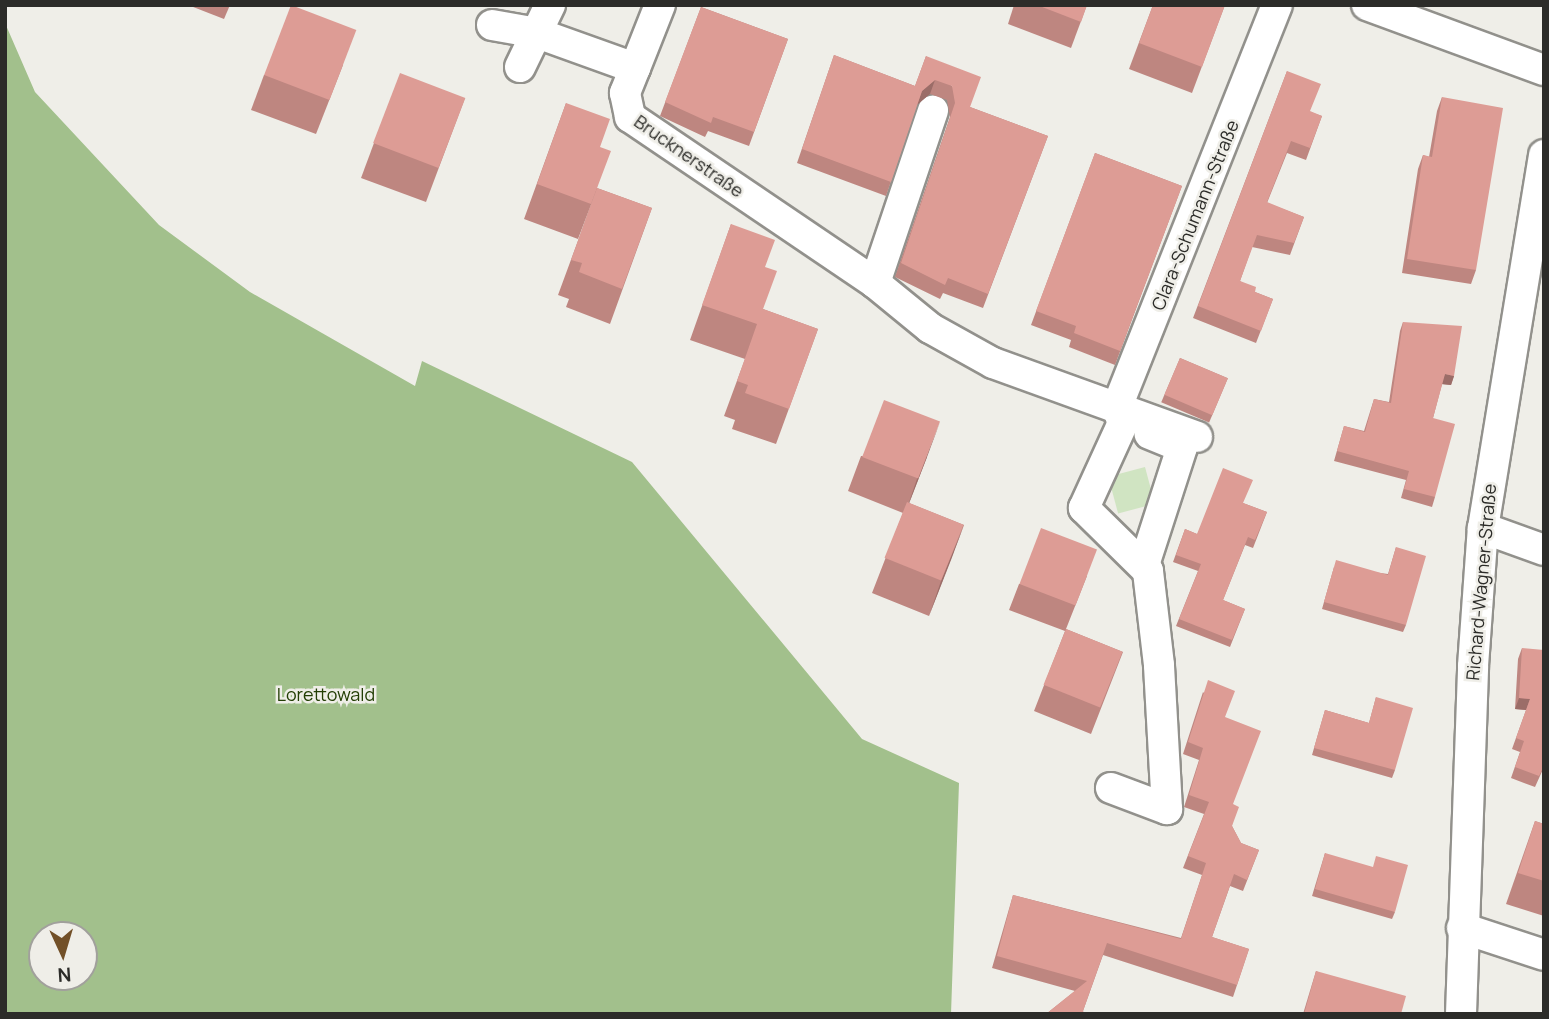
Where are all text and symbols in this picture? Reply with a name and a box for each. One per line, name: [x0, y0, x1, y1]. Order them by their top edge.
street label: Brucknerstraße: [630, 110, 748, 202]
street label: Clara-Schumann-Straße: [1147, 117, 1243, 313]
street label: Richard-Wagner-Straße: [1462, 483, 1500, 681]
park label: Lorettowald: [277, 683, 375, 705]
north arrow: [28, 921, 98, 991]
text: N: [57, 962, 72, 988]

